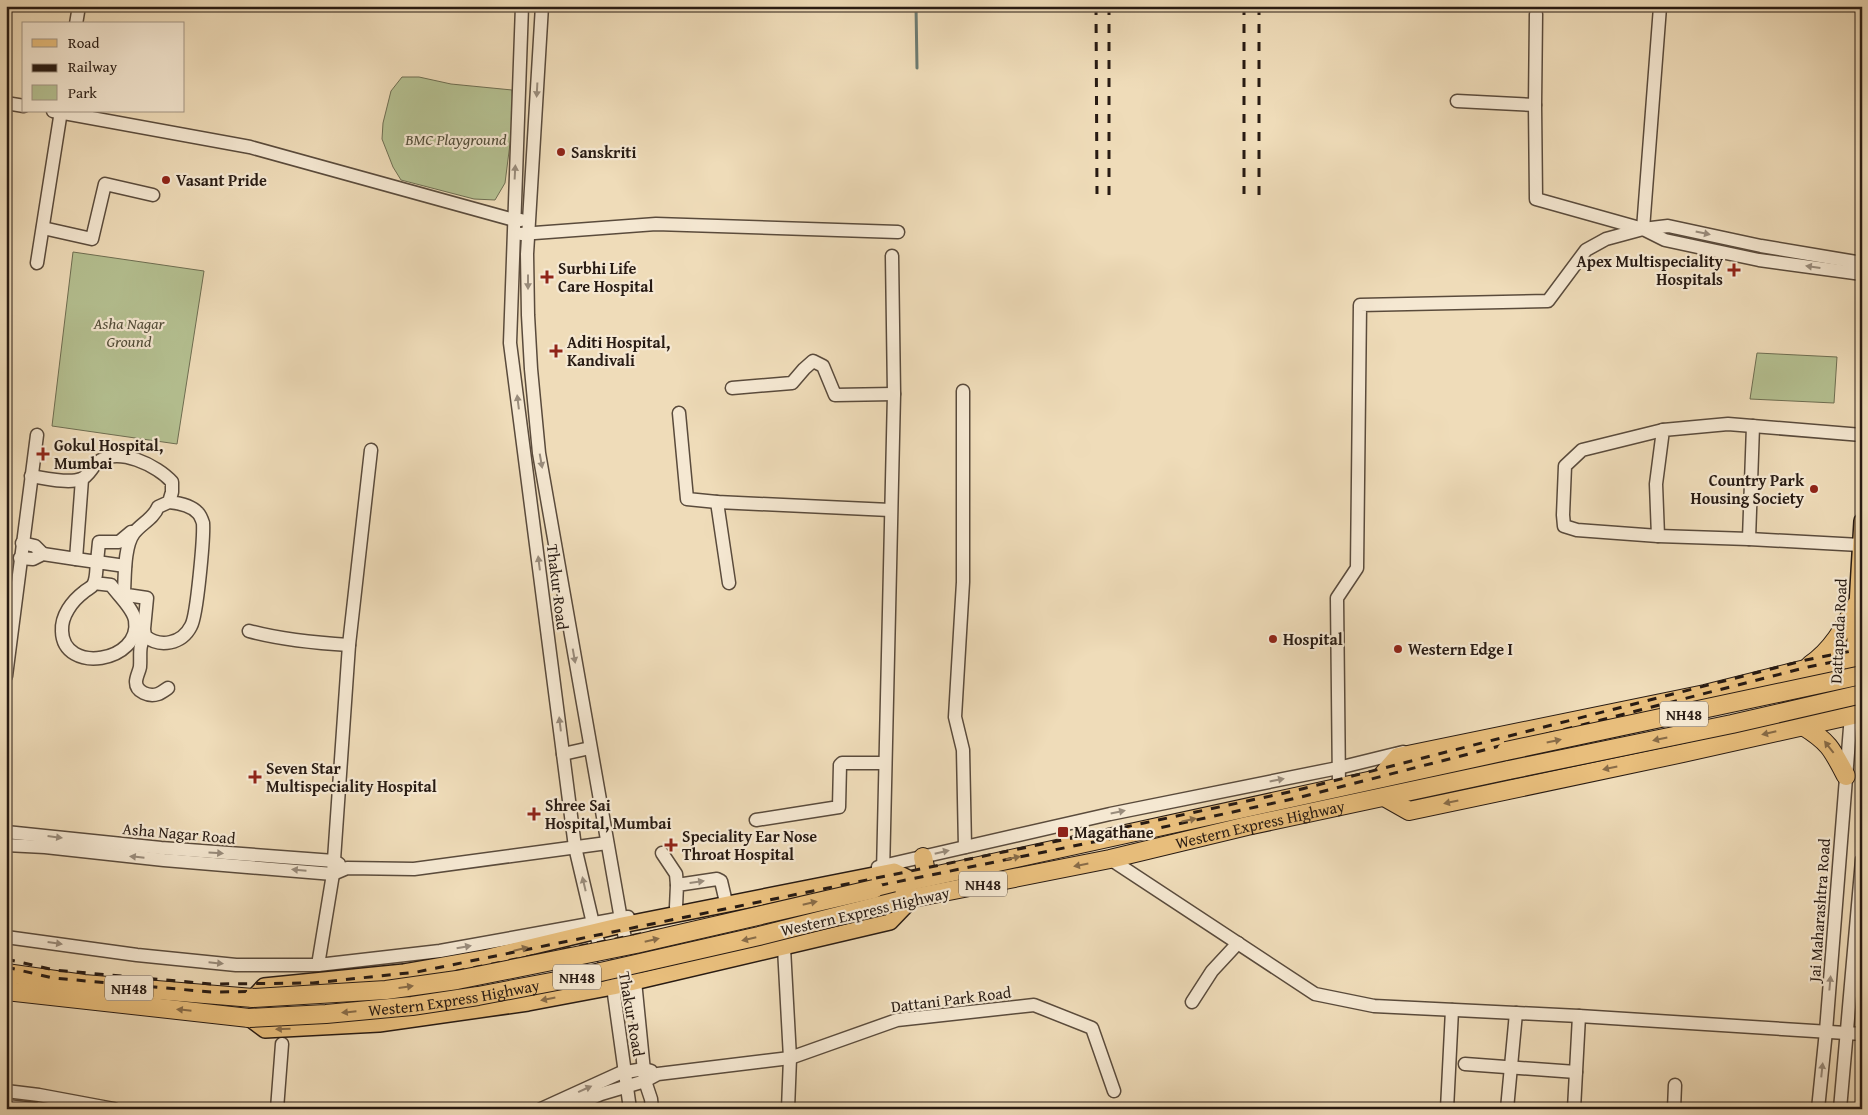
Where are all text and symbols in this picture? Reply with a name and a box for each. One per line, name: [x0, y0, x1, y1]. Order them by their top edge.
legend: [22, 22, 185, 112]
text: Road: [68, 32, 99, 53]
text: Railway: [68, 56, 118, 77]
text: Park: [68, 82, 97, 103]
one-way arrow: [532, 82, 540, 98]
park label: BMC Playground: [404, 127, 507, 151]
place label: Sanskriti: [571, 140, 636, 164]
marker: Sanskriti: [555, 146, 567, 158]
one-way arrow: [512, 163, 520, 179]
place label: Vasant Pride: [176, 168, 267, 192]
marker: Vasant Pride: [160, 174, 172, 186]
one-way arrow: [1695, 229, 1710, 237]
place label: Apex Multispeciality Hospitals: [1577, 249, 1724, 291]
place label: Surbhi Life Care Hospital: [558, 256, 654, 298]
marker: Apex Multispeciality Hospitals: [1727, 263, 1741, 277]
one-way arrow: [1805, 263, 1821, 271]
marker: Surbhi Life Care Hospital: [540, 270, 554, 284]
one-way arrow: [524, 274, 532, 290]
park label: Asha Nagar Ground: [92, 311, 166, 353]
place label: Aditi Hospital, Kandivali: [567, 330, 670, 372]
marker: Aditi Hospital, Kandivali: [549, 344, 563, 358]
one-way arrow: [514, 393, 522, 409]
place label: Gokul Hospital, Mumbai: [54, 433, 163, 475]
marker: Gokul Hospital, Mumbai: [36, 447, 50, 461]
one-way arrow: [537, 453, 545, 469]
place label: Country Park Housing Society: [1691, 468, 1805, 510]
marker: Country Park Housing Society: [1808, 483, 1820, 495]
street label: Thakur Road: [541, 543, 575, 632]
one-way arrow: [535, 554, 543, 570]
street label: Dattapada Road: [1823, 577, 1853, 684]
place label: Hospital: [1283, 627, 1343, 651]
marker: Hospital: [1267, 633, 1279, 645]
place label: Western Edge I: [1408, 637, 1513, 661]
marker: Western Edge I: [1392, 643, 1404, 655]
one-way arrow: [571, 648, 579, 664]
road number: NH48: [1660, 702, 1708, 726]
one-way arrow: [555, 716, 563, 732]
one-way arrow: [1762, 729, 1777, 737]
one-way arrow: [1652, 735, 1668, 743]
one-way arrow: [1546, 737, 1562, 745]
one-way arrow: [1824, 740, 1834, 754]
place label: Seven Star Multispeciality Hospital: [266, 756, 437, 798]
one-way arrow: [1602, 765, 1618, 773]
marker: Seven Star Multispeciality Hospital: [248, 770, 262, 784]
one-way arrow: [1269, 776, 1285, 784]
place label: Shree Sai Hospital, Mumbai: [545, 793, 671, 835]
street label: Western Express Highway: [1173, 793, 1347, 855]
one-way arrow: [1444, 798, 1459, 806]
marker: Shree Sai Hospital, Mumbai: [527, 807, 541, 821]
one-way arrow: [1110, 808, 1125, 816]
street label: Asha Nagar Road: [122, 816, 237, 850]
one-way arrow: [1181, 816, 1196, 824]
place label: Magathane: [1074, 820, 1154, 844]
place label: Speciality Ear Nose Throat Hospital: [682, 824, 817, 866]
marker: Magathane: [1056, 825, 1070, 839]
one-way arrow: [47, 833, 63, 841]
street label: Jai Maharashtra Road: [1802, 837, 1836, 985]
marker: Speciality Ear Nose Throat Hospital: [664, 838, 678, 852]
one-way arrow: [935, 848, 951, 856]
one-way arrow: [209, 849, 225, 857]
one-way arrow: [129, 853, 145, 861]
one-way arrow: [1005, 854, 1021, 862]
one-way arrow: [1073, 861, 1088, 869]
one-way arrow: [291, 866, 307, 874]
road number: NH48: [959, 872, 1007, 896]
one-way arrow: [580, 877, 588, 892]
one-way arrow: [689, 878, 705, 886]
street label: Western Express Highway: [778, 880, 952, 942]
one-way arrow: [802, 899, 818, 907]
one-way arrow: [741, 935, 757, 943]
one-way arrow: [644, 936, 659, 944]
one-way arrow: [47, 940, 63, 948]
one-way arrow: [457, 942, 473, 950]
one-way arrow: [513, 945, 528, 953]
one-way arrow: [208, 959, 224, 967]
road number: NH48: [553, 964, 601, 990]
street label: Thakur Road: [613, 970, 651, 1059]
street label: Western Express Highway: [367, 973, 541, 1022]
one-way arrow: [1826, 974, 1834, 990]
road number: NH48: [105, 976, 153, 1000]
street label: Dattani Park Road: [889, 980, 1013, 1018]
one-way arrow: [398, 983, 414, 991]
one-way arrow: [541, 995, 556, 1003]
one-way arrow: [175, 1006, 191, 1014]
one-way arrow: [340, 1008, 356, 1016]
one-way arrow: [275, 1026, 291, 1034]
one-way arrow: [1818, 1062, 1826, 1078]
one-way arrow: [578, 1084, 592, 1092]

